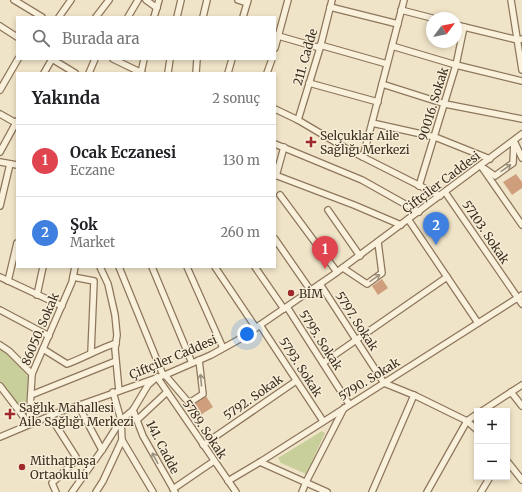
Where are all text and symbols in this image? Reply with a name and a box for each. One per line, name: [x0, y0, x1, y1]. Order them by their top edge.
north arrow: [426, 12, 462, 48]
search box: [16, 16, 276, 60]
icon: search: [30, 27, 52, 49]
street label: 211. Cadde: [290, 27, 320, 87]
text: Burada ara: [62, 29, 140, 48]
street label: 90016. Sokak: [415, 65, 451, 143]
text: Yakında: [32, 87, 100, 109]
text: 2 sonuç: [212, 90, 260, 107]
place label: Selçuklar Aile Sağlığı Merkezi: [320, 128, 410, 157]
marker: Selçuklar Aile Sağlığı Merkezi: [305, 136, 317, 148]
text: Ocak Eczanesi: [70, 143, 176, 162]
street label: Çiftçiler Caddesi: [399, 148, 483, 216]
text: 1: [42, 152, 48, 169]
text: 130 m: [223, 152, 260, 169]
text: Eczane: [70, 162, 115, 179]
one-way arrow: [500, 164, 511, 172]
street label: 57103. Sokak: [459, 197, 513, 267]
pin: 2: [423, 212, 449, 245]
text: Şok: [70, 215, 98, 234]
text: 2: [41, 224, 49, 241]
text: 260 m: [220, 224, 260, 241]
text: Market: [70, 234, 115, 251]
pin: 1: [312, 236, 338, 269]
one-way arrow: [370, 274, 381, 282]
place label: BİM: [299, 286, 323, 301]
marker: BİM: [286, 288, 296, 298]
street label: 5797. Sokak: [332, 289, 382, 354]
street label: 86050. Sokak: [18, 290, 62, 368]
street label: 5795. Sokak: [296, 307, 346, 373]
your location: [237, 324, 257, 344]
street label: Çiftçiler Caddesi: [127, 332, 219, 382]
street label: 5793. Sokak: [276, 334, 326, 400]
street label: 5790. Sokak: [336, 354, 403, 404]
street label: 5792. Sokak: [220, 371, 286, 423]
one-way arrow: [198, 374, 205, 387]
street label: 5789. Sokak: [180, 397, 230, 462]
place label: Sağlık Mahallesi Aile Sağlığı Merkezi: [18, 400, 134, 429]
marker: Sağlık Mahallesi Aile Sağlığı Merkezi: [4, 408, 16, 420]
map controls: [474, 408, 510, 480]
button: +: [474, 408, 510, 444]
street label: 141. Cadde: [143, 418, 183, 476]
button: −: [474, 444, 510, 480]
place label: Mithatpaşa Ortaokulu: [30, 453, 96, 482]
one-way arrow: [151, 453, 158, 465]
marker: Mithatpaşa Ortaokulu: [17, 462, 27, 472]

